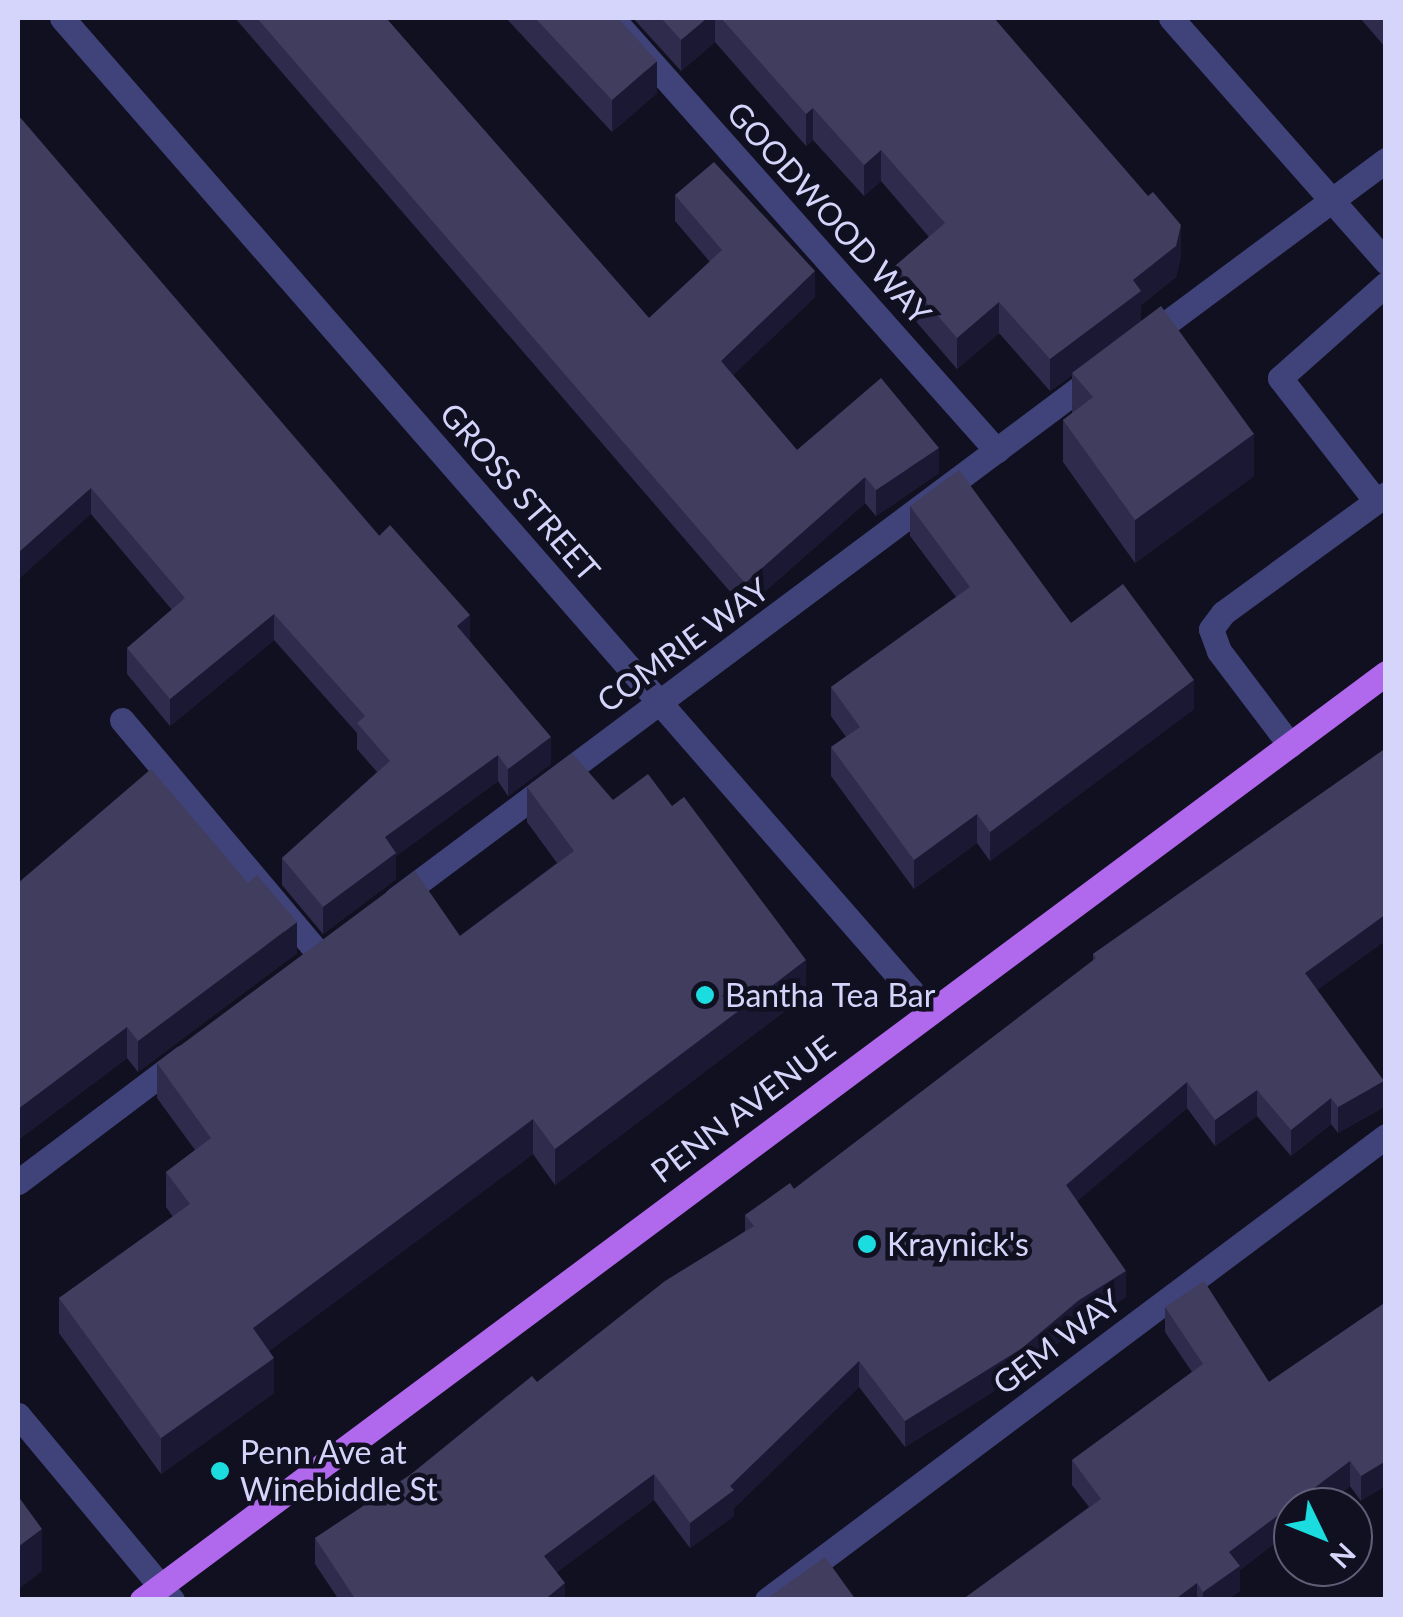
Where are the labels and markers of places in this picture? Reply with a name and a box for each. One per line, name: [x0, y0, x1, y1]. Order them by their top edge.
place label: Bantha Tea Bar: [725, 976, 936, 1014]
marker: Bantha Tea Bar: [694, 984, 716, 1006]
place label: Kraynick's: [887, 1225, 1029, 1263]
marker: Kraynick's: [856, 1233, 878, 1255]
place label: Penn Ave at Winebiddle St: [240, 1434, 438, 1509]
marker: Penn Ave at Winebiddle St: [209, 1460, 231, 1482]

